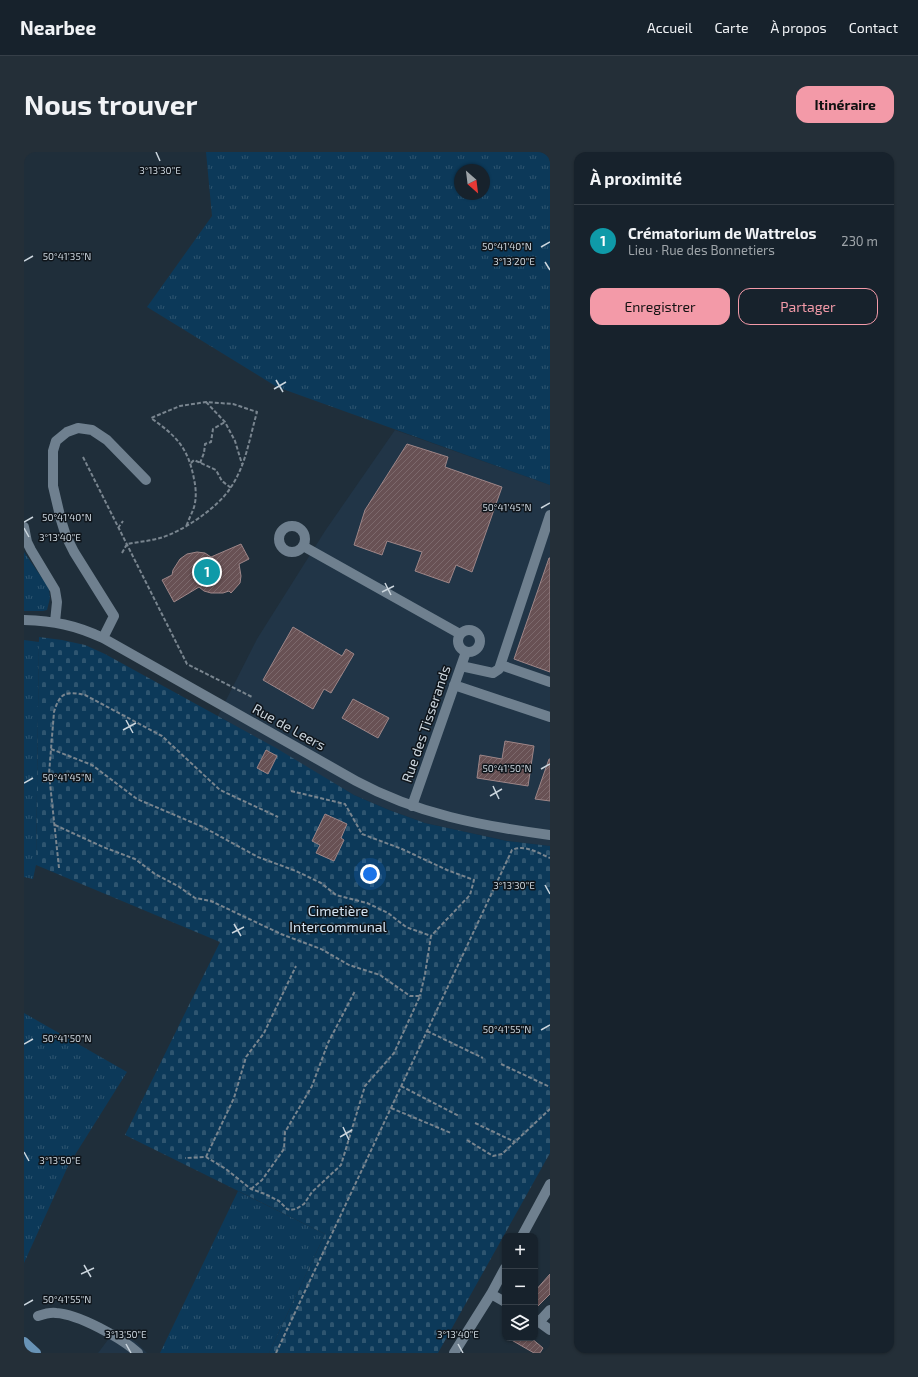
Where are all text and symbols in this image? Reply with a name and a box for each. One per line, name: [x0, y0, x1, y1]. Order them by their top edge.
text: Nearbee: [20, 16, 96, 39]
text: Accueil: [647, 19, 692, 36]
text: Carte: [714, 19, 749, 36]
text: À propos: [771, 19, 827, 36]
text: Contact: [849, 19, 898, 36]
button: Itinéraire: [796, 86, 894, 123]
text: Nous trouver: [24, 87, 197, 121]
text: 3°13'30"E: [139, 164, 181, 176]
north arrow: [454, 164, 490, 200]
text: À proximité: [590, 168, 682, 188]
text: Crématorium de Wattrelos: [628, 224, 817, 242]
text: 1: [600, 233, 606, 249]
text: 230 m: [841, 233, 878, 249]
text: 50°41'40"N: [482, 240, 532, 252]
text: Lieu · Rue des Bonnetiers: [628, 242, 775, 258]
text: 50°41'35"N: [43, 250, 91, 262]
text: 3°13'20"E: [493, 255, 535, 267]
button: Enregistrer: [590, 288, 730, 325]
button: Partager: [738, 288, 878, 325]
text: 50°41'45"N: [482, 501, 532, 513]
text: 50°41'40"N: [42, 511, 92, 523]
text: 3°13'40"E: [39, 531, 81, 543]
pin: 1: [194, 557, 220, 587]
street label: Rue des Tisserands: [398, 663, 454, 785]
street label: Rue de Leers: [250, 700, 329, 754]
text: 50°41'50"N: [482, 762, 532, 774]
text: 50°41'45"N: [42, 771, 92, 783]
your location: [360, 864, 380, 884]
text: 3°13'30"E: [493, 879, 535, 891]
park label: Cimetière Intercommunal: [289, 902, 387, 935]
text: 50°41'55"N: [483, 1023, 531, 1035]
text: 50°41'50"N: [42, 1032, 92, 1044]
text: 3°13'50"E: [39, 1154, 81, 1166]
map controls: [502, 1233, 538, 1341]
button: +: [502, 1233, 538, 1269]
button: −: [502, 1269, 538, 1305]
text: 50°41'55"N: [43, 1293, 91, 1305]
button: layers: [502, 1305, 538, 1341]
text: 3°13'50"E: [105, 1328, 147, 1340]
text: 3°13'40"E: [437, 1328, 479, 1340]

